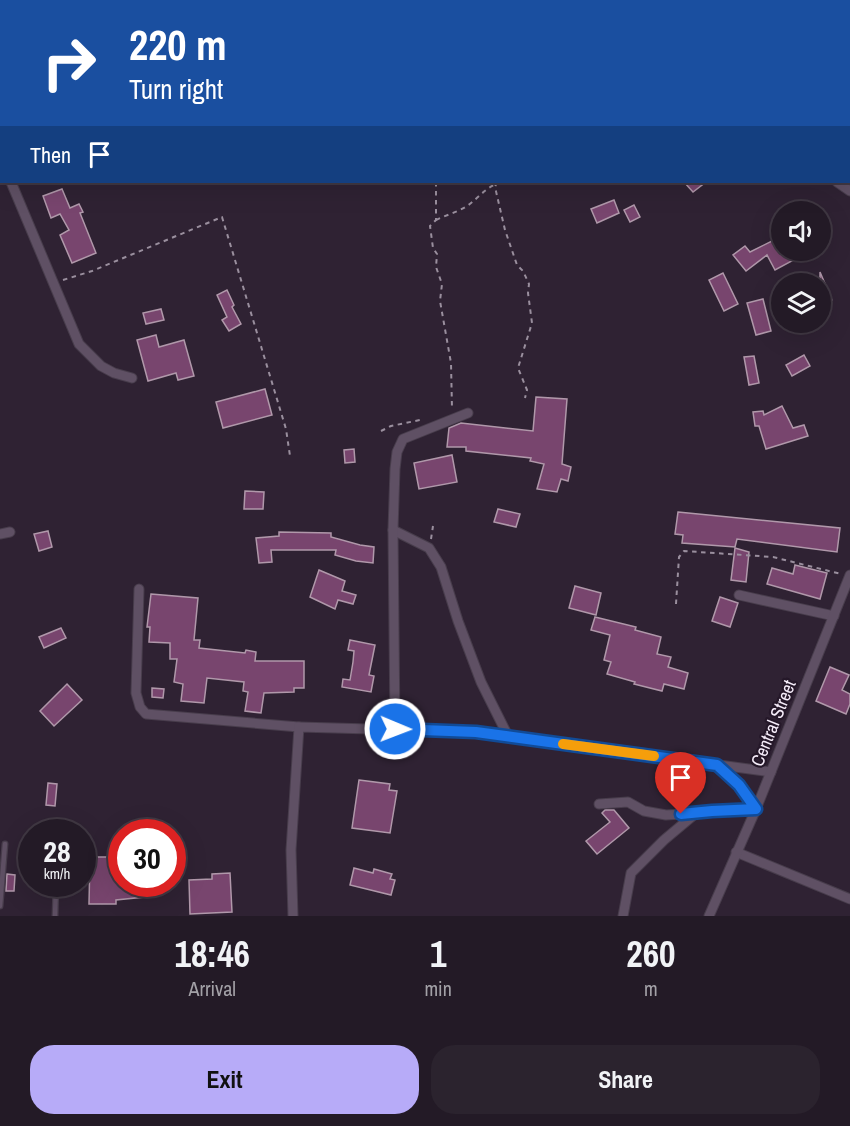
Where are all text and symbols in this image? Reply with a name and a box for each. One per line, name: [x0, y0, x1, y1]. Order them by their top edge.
text: 220 m: [129, 17, 227, 73]
icon: right: [30, 24, 108, 102]
text: Turn right: [129, 71, 223, 107]
icon: arrive: [83, 138, 116, 171]
text: Then: [30, 140, 71, 170]
map controls: [771, 201, 831, 333]
button: sound: [771, 201, 831, 261]
button: layers: [771, 273, 831, 333]
street label: Central Street: [744, 676, 802, 770]
position arrow: [363, 697, 427, 761]
pin: [655, 752, 706, 814]
icon: arrive: [664, 761, 697, 794]
speed limit sign: 30: [108, 819, 186, 897]
text: 28: [43, 831, 71, 871]
text: km/h: [44, 863, 70, 884]
text: 18:46: [174, 930, 250, 978]
text: 1: [430, 930, 446, 978]
text: 260: [626, 930, 676, 978]
text: Arrival: [189, 975, 236, 1002]
text: min: [424, 975, 452, 1002]
text: m: [644, 975, 658, 1002]
button: Exit: [30, 1045, 419, 1114]
button: Share: [431, 1045, 820, 1114]

